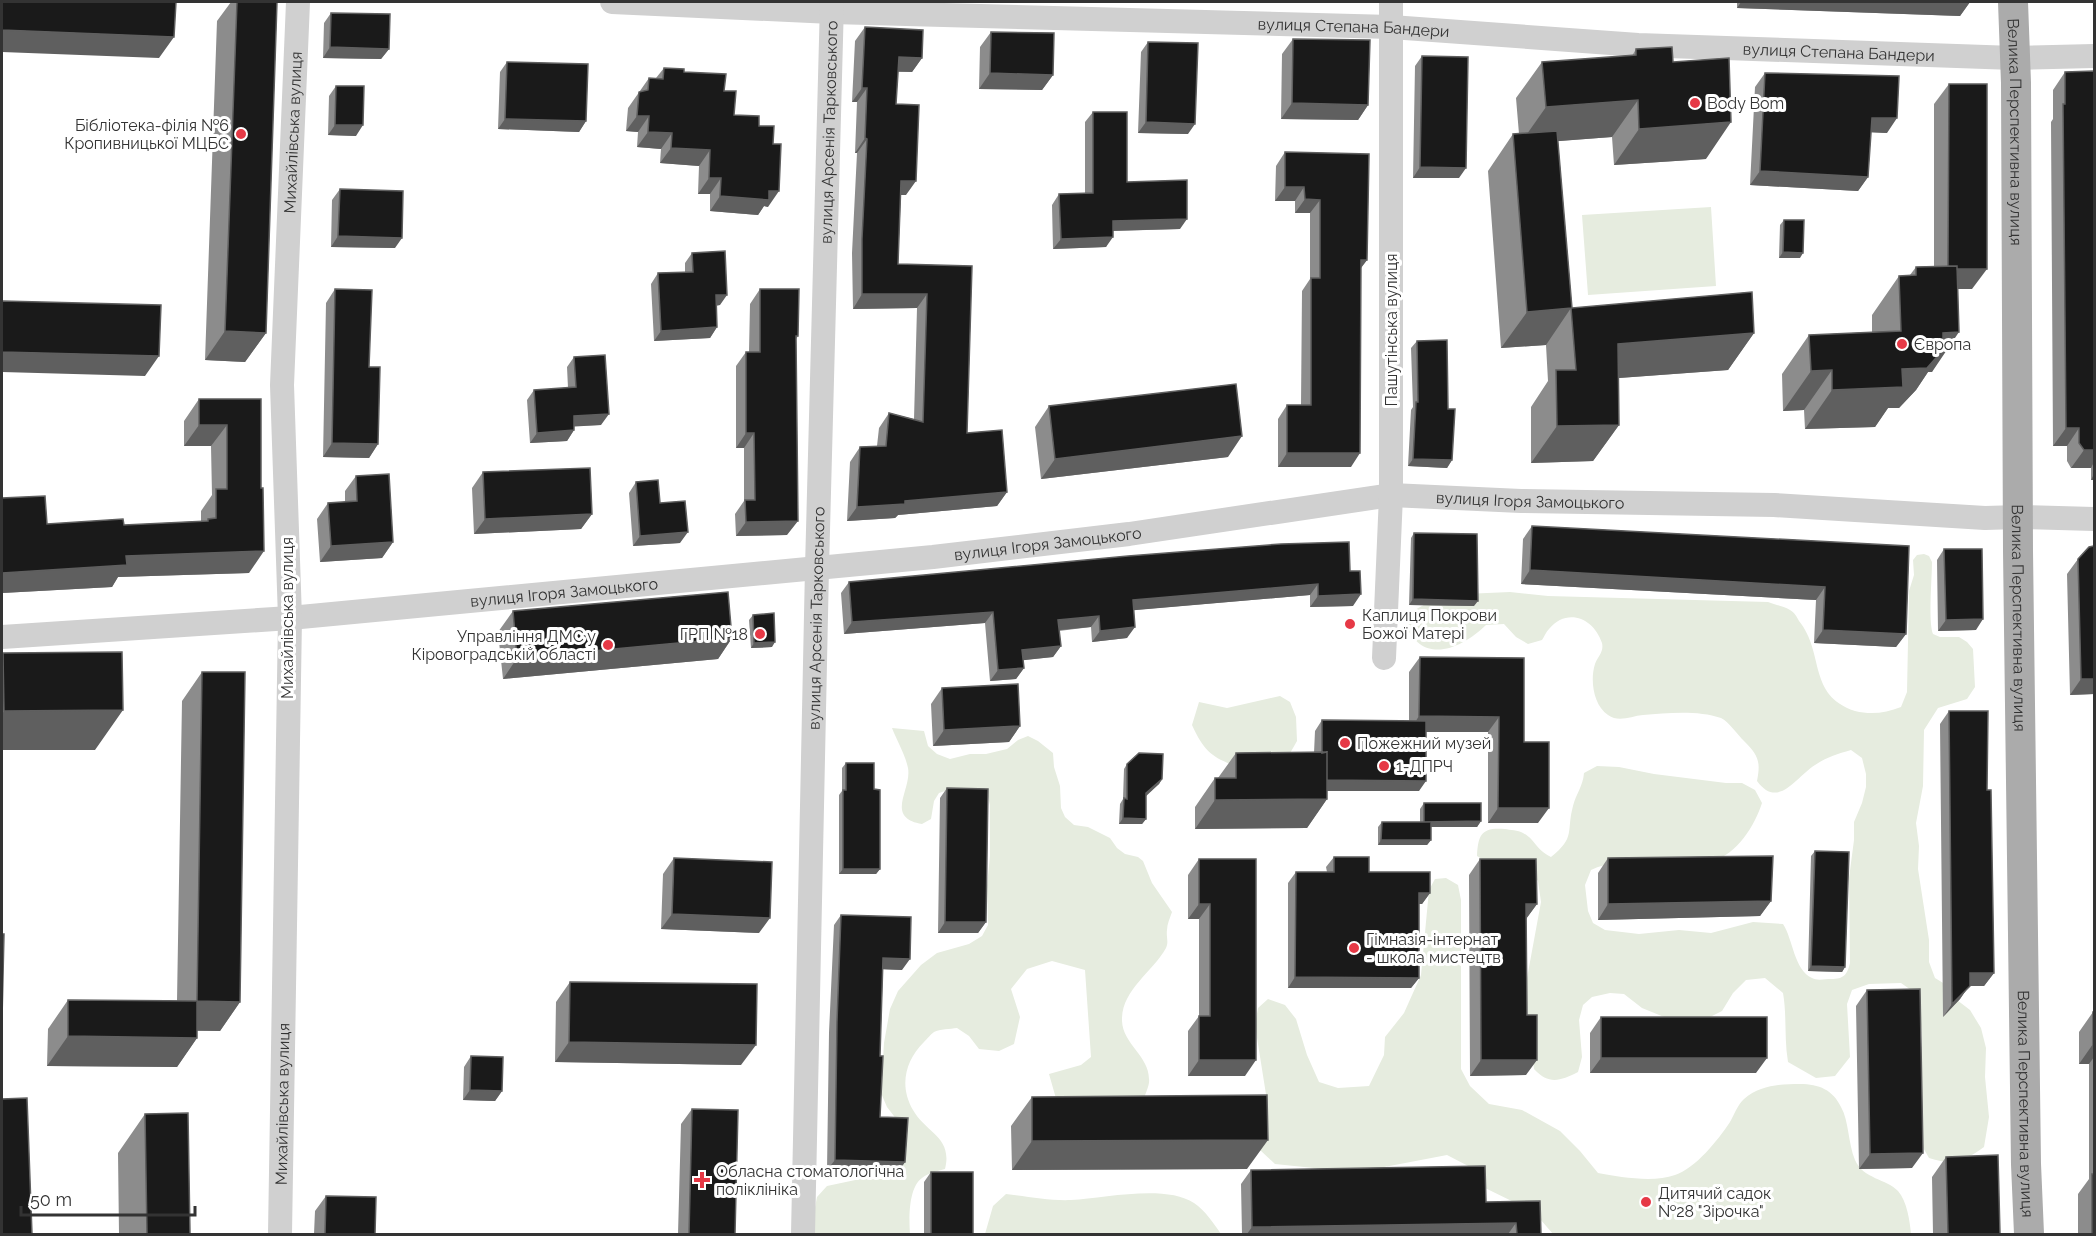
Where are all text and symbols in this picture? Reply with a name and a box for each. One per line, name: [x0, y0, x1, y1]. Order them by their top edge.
street label: вулиця Степана Бандери: [1257, 14, 1450, 41]
street label: Велика Перспективна вулиця: [2004, 18, 2026, 246]
street label: вулиця Арсенія Тарковського: [816, 20, 841, 244]
street label: вулиця Степана Бандери: [1742, 39, 1935, 65]
street label: Михайлівська вулиця: [280, 51, 305, 214]
place label: Body Bom: [1707, 94, 1784, 113]
marker: Body Bom: [1688, 96, 1702, 110]
place label: Бібліотека-філія №6 Кропивницької МЦБС: [64, 116, 229, 153]
marker: Бібліотека-філія №6 Кропивницької МЦБС: [234, 127, 248, 141]
street label: Пашутінська вулиця: [1382, 253, 1401, 407]
place label: Європа: [1914, 335, 1971, 354]
marker: Європа: [1895, 337, 1909, 351]
street label: вулиця Ігоря Замоцького: [1436, 488, 1625, 512]
street label: Велика Перспективна вулиця: [2008, 504, 2030, 732]
street label: вулиця Арсенія Тарковського: [804, 506, 828, 730]
street label: вулиця Ігоря Замоцького: [953, 523, 1143, 564]
street label: Михайлівська вулиця: [278, 537, 297, 699]
street label: вулиця Ігоря Замоцького: [469, 574, 659, 610]
place label: Каплиця Покрови Божої Матері: [1362, 606, 1497, 643]
marker: Каплиця Покрови Божої Матері: [1343, 617, 1357, 631]
place label: ГРП №18: [680, 625, 748, 644]
place label: Управління ДМС у Кіровоградській області: [412, 627, 596, 664]
marker: ГРП №18: [753, 627, 767, 641]
marker: Управління ДМС у Кіровоградській області: [601, 638, 615, 652]
place label: Пожежний музей: [1357, 734, 1491, 753]
marker: Пожежний музей: [1338, 736, 1352, 750]
place label: 1-ДПРЧ: [1396, 757, 1453, 776]
marker: 1-ДПРЧ: [1377, 759, 1391, 773]
place label: Гімназія-інтернат - школа мистецтв: [1366, 930, 1501, 967]
marker: Гімназія-інтернат - школа мистецтв: [1347, 941, 1361, 955]
street label: Велика Перспективна вулиця: [2014, 990, 2038, 1218]
street label: Михайлівська вулиця: [271, 1023, 293, 1185]
place label: Обласна стоматологічна поліклініка: [716, 1162, 904, 1199]
marker: Обласна стоматологічна поліклініка: [693, 1171, 711, 1189]
scale bar: [21, 1179, 195, 1217]
place label: Дитячий садок №28 "Зірочка": [1658, 1184, 1771, 1221]
text: 50 m: [30, 1189, 72, 1210]
marker: Дитячий садок №28 "Зірочка": [1639, 1195, 1653, 1209]

